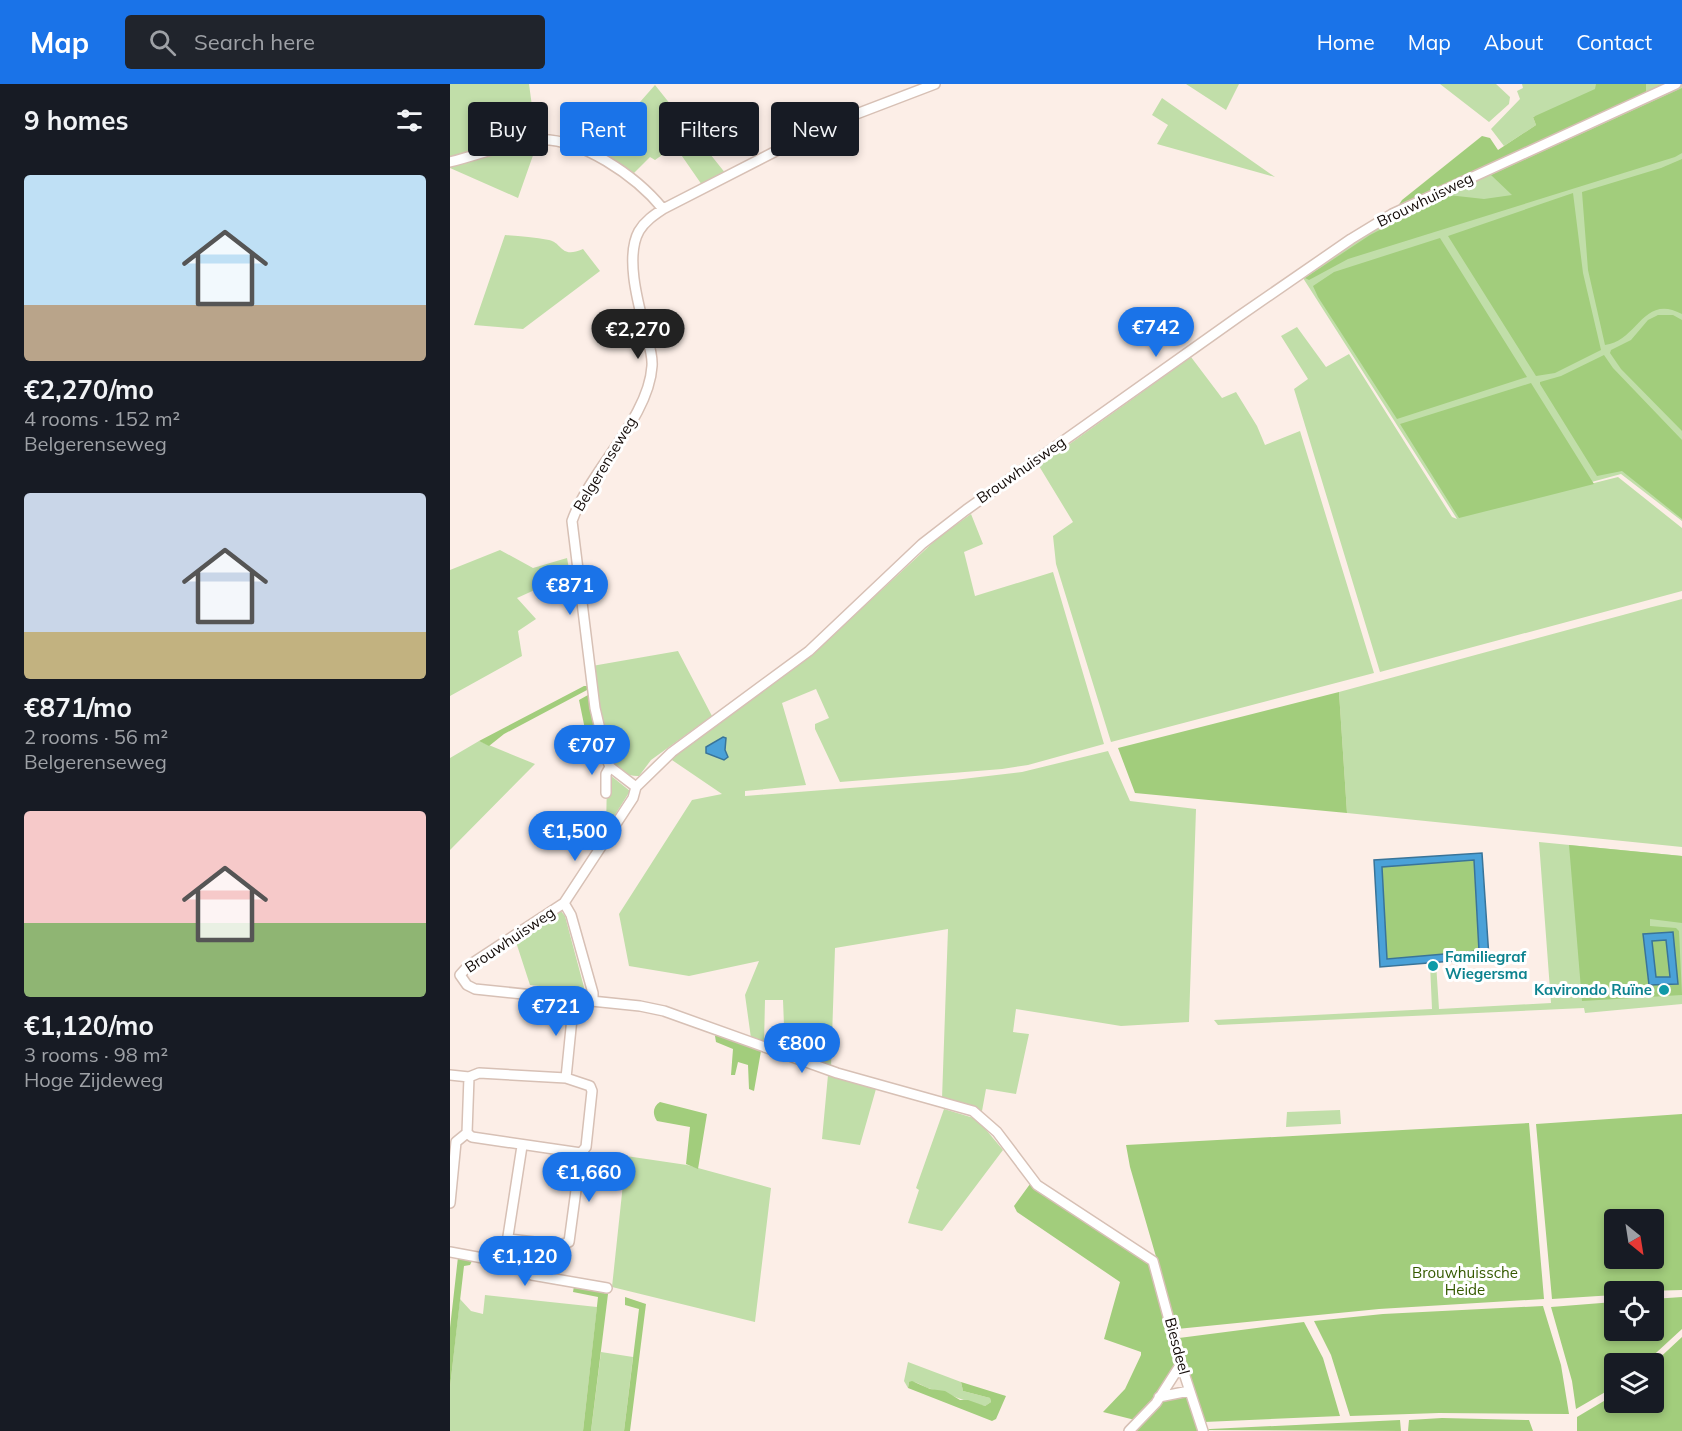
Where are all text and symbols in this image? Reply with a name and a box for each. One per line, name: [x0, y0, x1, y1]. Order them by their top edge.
search box: [125, 15, 545, 69]
text: Map: [30, 25, 89, 60]
icon: search: [146, 26, 179, 59]
text: Search here: [194, 28, 315, 56]
text: Home: [1317, 29, 1375, 55]
text: Map: [1408, 29, 1451, 55]
text: About: [1484, 29, 1543, 55]
text: Contact: [1576, 29, 1652, 55]
chip: Buy: [468, 102, 548, 156]
chip: Rent: [560, 102, 647, 156]
chip: Filters: [659, 102, 759, 156]
chip: New: [771, 102, 859, 156]
text: 9 homes: [24, 104, 128, 137]
icon: filters: [393, 104, 426, 137]
street label: Brouwhuisweg: [1374, 168, 1476, 231]
icon: home: [171, 214, 279, 322]
pin: €742: [1120, 307, 1192, 358]
pin: €2,270: [589, 309, 687, 360]
text: €742: [1132, 314, 1180, 339]
text: €2,270: [606, 316, 670, 341]
text: €2,270/mo: [24, 373, 154, 406]
text: 4 rooms · 152 m²: [24, 406, 180, 431]
street label: Belgerenseweg: [569, 413, 640, 515]
text: Belgerenseweg: [24, 431, 167, 456]
street label: Brouwhuisweg: [973, 432, 1069, 507]
icon: home: [171, 532, 279, 640]
pin: €871: [534, 565, 606, 616]
text: €871: [546, 572, 594, 597]
text: €871/mo: [24, 691, 132, 724]
text: 2 rooms · 56 m²: [24, 724, 168, 749]
pin: €707: [556, 725, 628, 776]
text: €707: [568, 732, 616, 757]
text: Belgerenseweg: [24, 749, 167, 774]
pin: €1,500: [526, 811, 624, 862]
text: €1,500: [543, 818, 607, 843]
icon: home: [171, 850, 279, 958]
street label: Brouwhuisweg: [461, 903, 558, 977]
place label: Familiegraf Wiegersma: [1445, 947, 1528, 983]
marker: Familiegraf Wiegersma: [1426, 959, 1440, 973]
place label: Kavirondo Ruïne: [1534, 980, 1652, 999]
marker: Kavirondo Ruïne: [1657, 983, 1671, 997]
pin: €721: [520, 986, 592, 1037]
text: €721: [532, 993, 580, 1018]
text: €1,120/mo: [24, 1009, 154, 1042]
pin: €800: [766, 1023, 838, 1074]
text: €800: [778, 1030, 826, 1055]
text: 3 rooms · 98 m²: [24, 1042, 168, 1067]
text: Hoge Zijdeweg: [24, 1067, 163, 1092]
pin: €1,660: [540, 1152, 638, 1203]
text: €1,660: [557, 1159, 621, 1184]
north arrow: [1604, 1209, 1664, 1269]
map controls: [1604, 1209, 1664, 1413]
pin: €1,120: [476, 1236, 574, 1287]
text: €1,120: [493, 1243, 557, 1268]
park label: Brouwhuissche Heide: [1412, 1263, 1518, 1299]
button: locate: [1604, 1281, 1664, 1341]
street label: Biesdeel: [1161, 1315, 1194, 1376]
button: layers: [1604, 1353, 1664, 1413]

